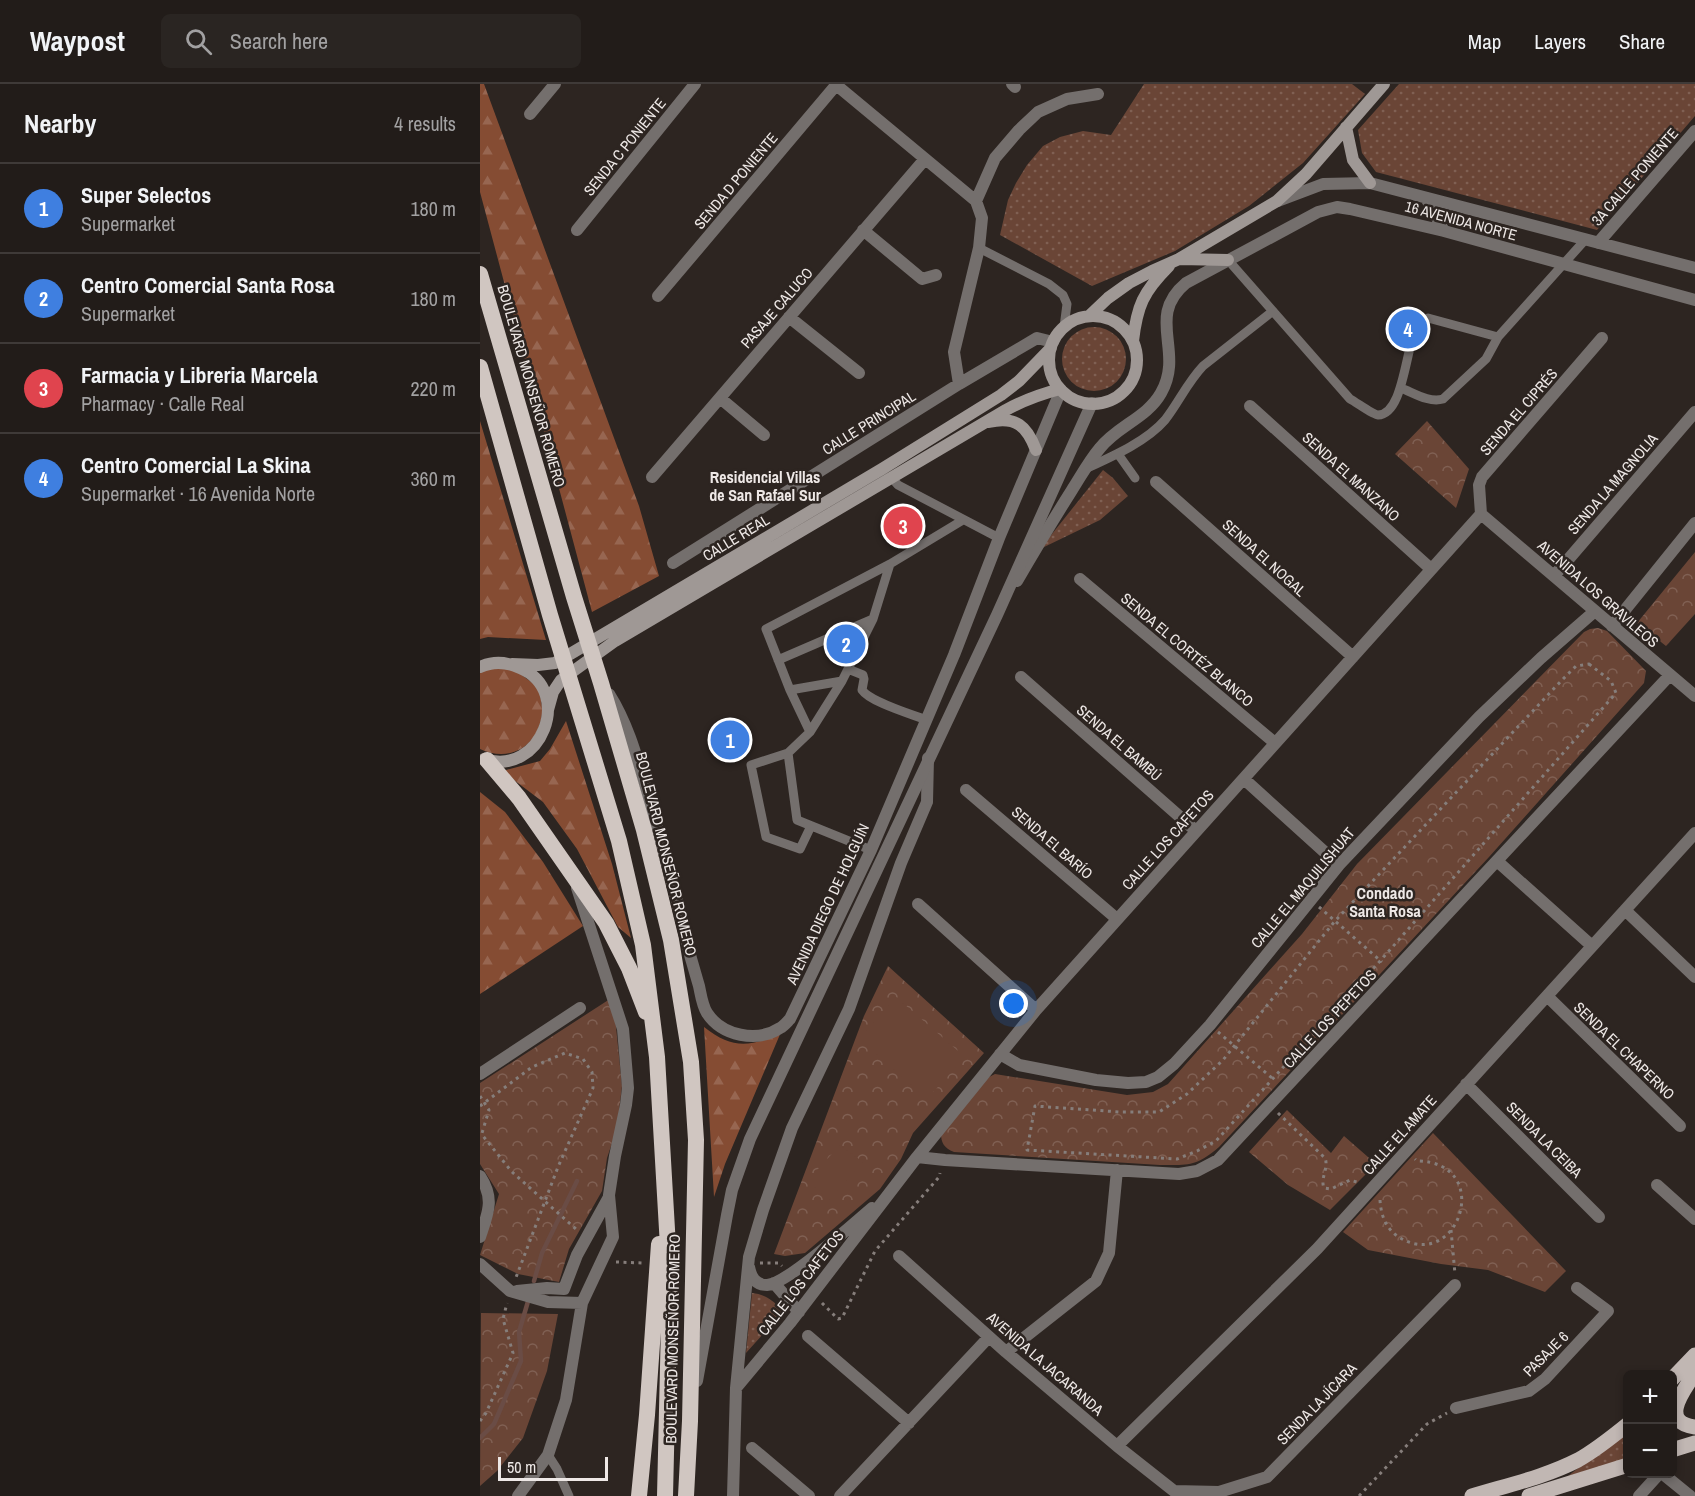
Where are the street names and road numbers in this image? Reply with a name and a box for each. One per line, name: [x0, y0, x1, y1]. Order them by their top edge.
street label: SENDA C PONIENTE: [579, 93, 671, 200]
street label: 3A CALLE PONIENTE: [1586, 123, 1683, 230]
street label: SENDA D PONIENTE: [689, 128, 782, 234]
street label: 16 AVENIDA NORTE: [1403, 195, 1519, 246]
street label: PASAJE CALUCO: [736, 263, 818, 353]
street label: BOULEVARD MONSEÑOR ROMERO: [492, 282, 570, 490]
street label: SENDA EL CIPRÉS: [1475, 364, 1562, 460]
street label: CALLE PRINCIPAL: [818, 385, 920, 460]
street label: SENDA EL MANZANO: [1298, 427, 1405, 526]
street label: SENDA LA MAGNOLIA: [1563, 428, 1663, 539]
street label: CALLE REAL: [698, 509, 773, 566]
street label: SENDA EL NOGAL: [1218, 514, 1311, 601]
street label: AVENIDA LOS GRAVILEOS: [1533, 534, 1663, 652]
street label: SENDA EL CORTÉZ BLANCO: [1116, 588, 1258, 711]
street label: SENDA EL BAMBÚ: [1072, 700, 1167, 786]
street label: BOULEVARD MONSEÑOR ROMERO: [631, 750, 702, 958]
street label: CALLE LOS CAFETOS: [1117, 785, 1218, 894]
street label: SENDA EL BARÍO: [1007, 801, 1097, 884]
street label: AVENIDA DIEGO DE HOLGUÍN: [781, 820, 874, 989]
street label: CALLE EL MAQUILISHUAT: [1246, 822, 1360, 953]
street label: CALLE LOS PEPETOS: [1278, 965, 1381, 1073]
street label: SENDA EL CHAPERNO: [1569, 997, 1679, 1104]
street label: CALLE EL AMATE: [1358, 1090, 1441, 1179]
street label: SENDA LA CEIBA: [1502, 1097, 1588, 1183]
street label: CALLE LOS CAFETOS: [753, 1226, 848, 1340]
street label: BOULEVARD MONSEÑOR ROMERO: [660, 1234, 685, 1444]
street label: AVENIDA LA JACARANDA: [982, 1306, 1109, 1421]
street label: PASAJE 6: [1518, 1326, 1573, 1381]
street label: SENDA LA JÍCARA: [1272, 1357, 1362, 1449]

